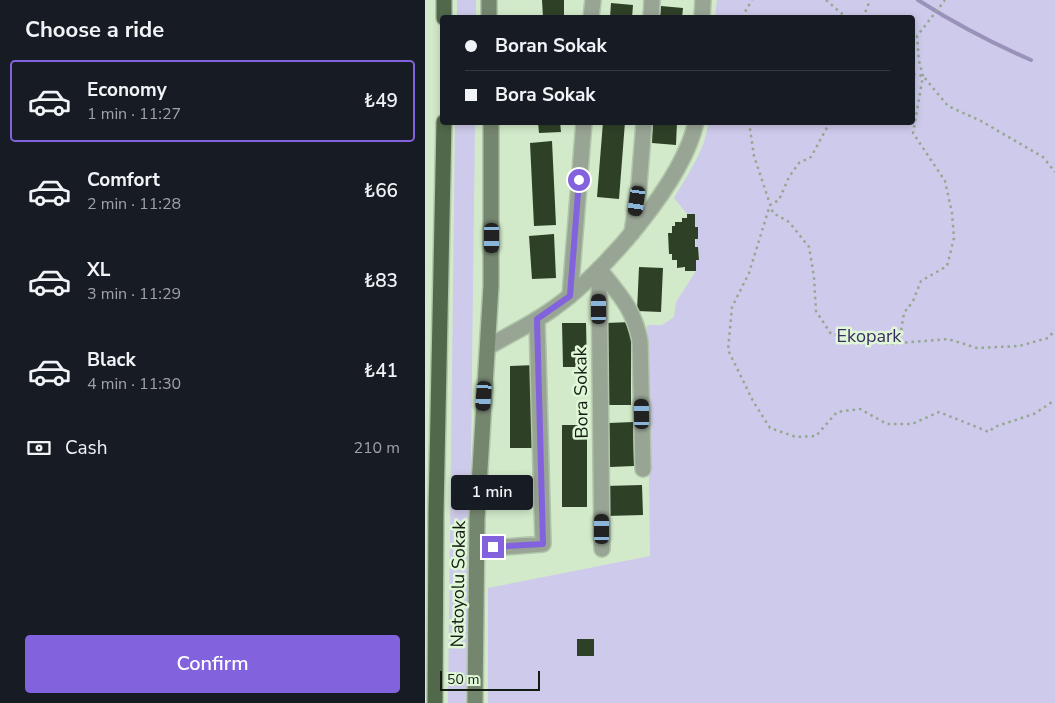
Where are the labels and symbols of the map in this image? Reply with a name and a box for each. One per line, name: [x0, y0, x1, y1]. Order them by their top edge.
route start: [568, 169, 590, 191]
car: [627, 185, 646, 217]
car: [484, 223, 499, 253]
car: [591, 294, 606, 324]
park label: Ekopark: [837, 324, 902, 348]
street label: Bora Sokak: [568, 346, 594, 439]
car: [475, 381, 492, 411]
car: [634, 399, 649, 429]
callout: 1 min: [452, 474, 534, 510]
car: [594, 514, 609, 544]
street label: Natoyolu Sokak: [445, 519, 471, 648]
route end: [482, 536, 504, 558]
scale bar: [440, 668, 540, 691]

